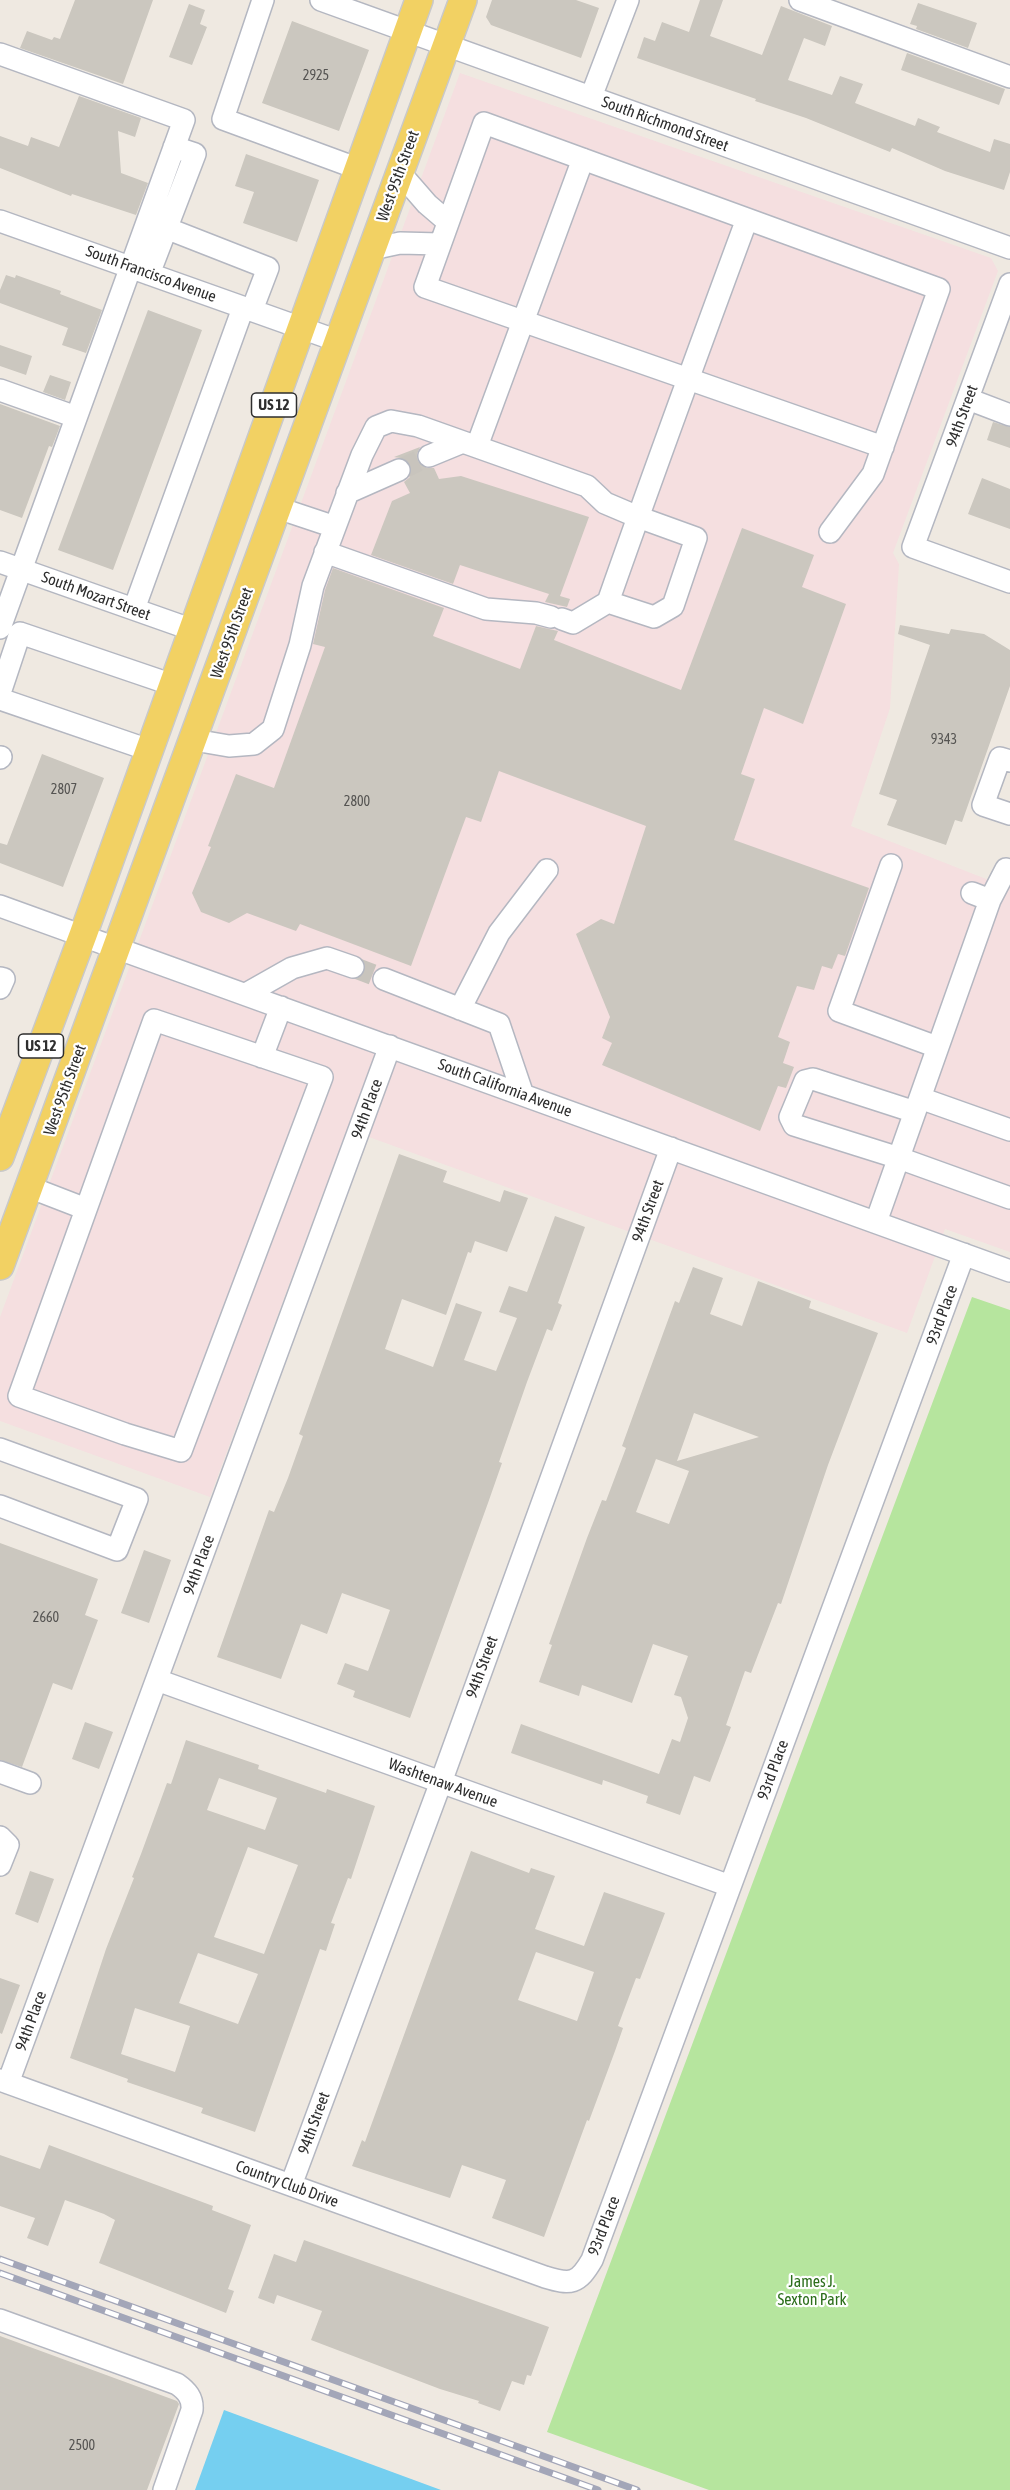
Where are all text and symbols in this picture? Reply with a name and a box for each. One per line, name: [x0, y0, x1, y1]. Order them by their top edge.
house number: 2925: [303, 68, 329, 84]
street label: South Richmond Street: [599, 92, 731, 156]
street label: West 95th Street: [373, 128, 423, 224]
street label: South Francisco Avenue: [83, 241, 219, 307]
street label: 94th Street: [942, 382, 982, 450]
road number: US 12: [252, 393, 296, 417]
street label: South Mozart Street: [39, 567, 153, 625]
street label: West 95th Street: [207, 585, 257, 681]
house number: 9343: [931, 732, 957, 748]
house number: 2807: [51, 782, 77, 798]
house number: 2800: [344, 794, 370, 810]
road number: US 12: [18, 1034, 63, 1058]
street label: West 95th Street: [40, 1042, 90, 1138]
street label: South California Avenue: [435, 1055, 575, 1121]
street label: 94th Place: [347, 1076, 387, 1142]
street label: 94th Street: [628, 1177, 668, 1245]
street label: 93rd Place: [922, 1282, 962, 1348]
street label: 94th Place: [179, 1532, 219, 1598]
house number: 2660: [33, 1610, 59, 1626]
street label: 94th Street: [462, 1633, 502, 1701]
street label: 93rd Place: [753, 1737, 793, 1803]
street label: Washtenaw Avenue: [386, 1754, 500, 1812]
street label: 94th Place: [11, 1988, 51, 2054]
street label: 94th Street: [294, 2089, 334, 2157]
street label: Country Club Drive: [233, 2156, 341, 2212]
street label: 93rd Place: [584, 2194, 624, 2258]
park label: James J. Sexton Park: [778, 2272, 846, 2310]
house number: 2500: [69, 2438, 95, 2454]

